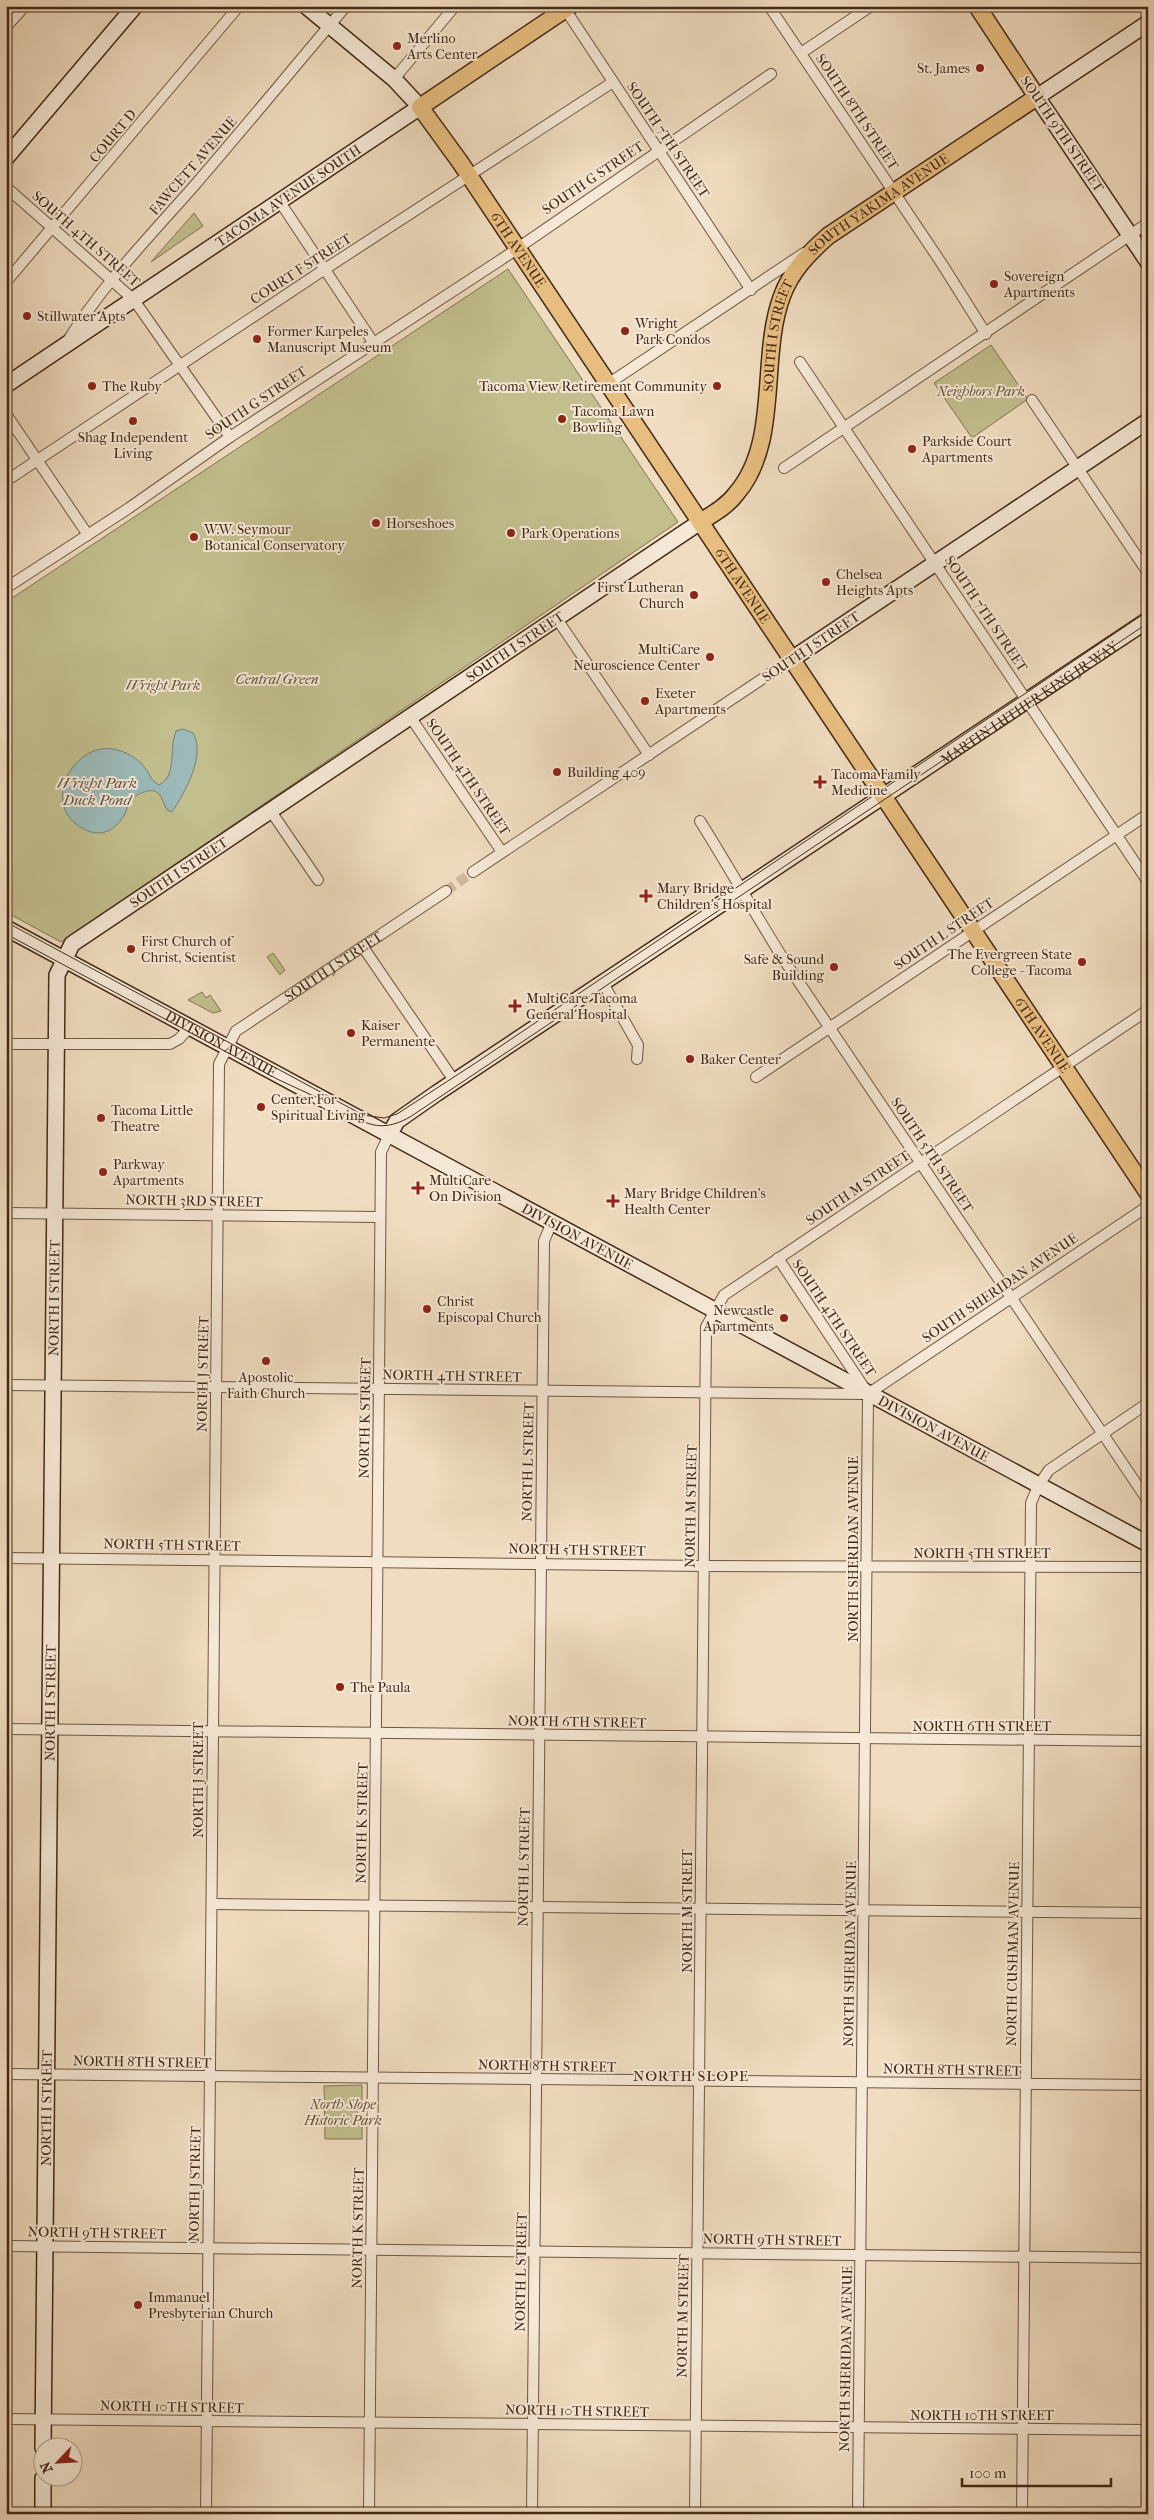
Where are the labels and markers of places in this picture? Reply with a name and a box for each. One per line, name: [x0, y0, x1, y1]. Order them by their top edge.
place label: Merlino Arts Center: [406, 30, 478, 63]
marker: Merlino Arts Center: [391, 40, 403, 52]
place label: St. James: [917, 60, 970, 77]
marker: St. James: [974, 62, 986, 74]
place label: Sovereign Apartments: [1003, 268, 1075, 301]
marker: Sovereign Apartments: [988, 278, 1000, 290]
place label: Stillwater Apts: [37, 308, 125, 325]
marker: Stillwater Apts: [21, 310, 33, 322]
place label: Wright Park Condos: [634, 315, 710, 348]
place label: Former Karpeles Manuscript Museum: [267, 323, 392, 356]
marker: Wright Park Condos: [619, 325, 631, 337]
marker: Former Karpeles Manuscript Museum: [251, 333, 263, 345]
place label: The Ruby: [102, 378, 162, 395]
place label: Tacoma View Retirement Community: [479, 378, 708, 395]
marker: The Ruby: [86, 380, 98, 392]
marker: Tacoma View Retirement Community: [711, 380, 723, 392]
place label: Tacoma Lawn Bowling: [572, 403, 654, 436]
marker: Tacoma Lawn Bowling: [556, 413, 568, 425]
marker: Shag Independent Living: [127, 415, 139, 427]
place label: Shag Independent Living: [78, 429, 188, 462]
place label: Parkside Court Apartments: [921, 433, 1012, 466]
marker: Parkside Court Apartments: [906, 443, 918, 455]
place label: Horseshoes: [386, 515, 454, 532]
marker: Horseshoes: [370, 517, 382, 529]
place label: W.W. Seymour Botanical Conservatory: [203, 521, 345, 554]
place label: Park Operations: [521, 525, 619, 542]
marker: Park Operations: [505, 527, 517, 539]
marker: W.W. Seymour Botanical Conservatory: [188, 531, 200, 543]
place label: Chelsea Heights Apts: [836, 566, 913, 599]
marker: Chelsea Heights Apts: [820, 576, 832, 588]
place label: First Lutheran Church: [597, 579, 684, 612]
marker: First Lutheran Church: [688, 589, 700, 601]
place label: MultiCare Neuroscience Center: [573, 641, 700, 674]
marker: MultiCare Neuroscience Center: [704, 651, 716, 663]
place label: Exeter Apartments: [654, 685, 726, 718]
marker: Exeter Apartments: [639, 695, 651, 707]
place label: Building 409: [567, 764, 646, 781]
marker: Building 409: [551, 766, 563, 778]
place label: Tacoma Family Medicine: [831, 766, 921, 799]
marker: Tacoma Family Medicine: [813, 775, 827, 789]
place label: Mary Bridge Children's Hospital: [657, 880, 772, 913]
marker: Mary Bridge Children's Hospital: [639, 889, 653, 903]
place label: First Church of Christ, Scientist: [141, 933, 236, 966]
marker: First Church of Christ, Scientist: [125, 943, 137, 955]
place label: The Evergreen State College - Tacoma: [948, 946, 1073, 979]
place label: Safe & Sound Building: [744, 951, 825, 984]
marker: The Evergreen State College - Tacoma: [1076, 956, 1088, 968]
marker: Safe & Sound Building: [828, 961, 840, 973]
place label: MultiCare Tacoma General Hospital: [526, 990, 638, 1023]
marker: MultiCare Tacoma General Hospital: [508, 999, 522, 1013]
place label: Kaiser Permanente: [361, 1017, 435, 1050]
marker: Kaiser Permanente: [345, 1027, 357, 1039]
place label: Baker Center: [700, 1051, 781, 1068]
marker: Baker Center: [684, 1053, 696, 1065]
place label: Center For Spiritual Living: [271, 1091, 366, 1124]
marker: Center For Spiritual Living: [255, 1101, 267, 1113]
place label: Tacoma Little Theatre: [111, 1102, 193, 1135]
marker: Tacoma Little Theatre: [95, 1112, 107, 1124]
place label: Parkway Apartments: [112, 1156, 184, 1189]
marker: Parkway Apartments: [97, 1166, 109, 1178]
place label: MultiCare On Division: [429, 1172, 501, 1205]
marker: MultiCare On Division: [411, 1181, 425, 1195]
place label: Mary Bridge Children's Health Center: [624, 1185, 766, 1218]
marker: Mary Bridge Children's Health Center: [606, 1194, 620, 1208]
place label: Christ Episcopal Church: [437, 1293, 542, 1326]
place label: Newcastle Apartments: [702, 1302, 774, 1335]
marker: Christ Episcopal Church: [421, 1303, 433, 1315]
marker: Newcastle Apartments: [778, 1312, 790, 1324]
marker: Apostolic Faith Church: [260, 1355, 272, 1367]
place label: Apostolic Faith Church: [227, 1369, 305, 1402]
place label: The Paula: [350, 1679, 411, 1696]
marker: The Paula: [334, 1681, 346, 1693]
place label: Immanuel Presbyterian Church: [148, 2289, 273, 2322]
marker: Immanuel Presbyterian Church: [132, 2299, 144, 2311]

